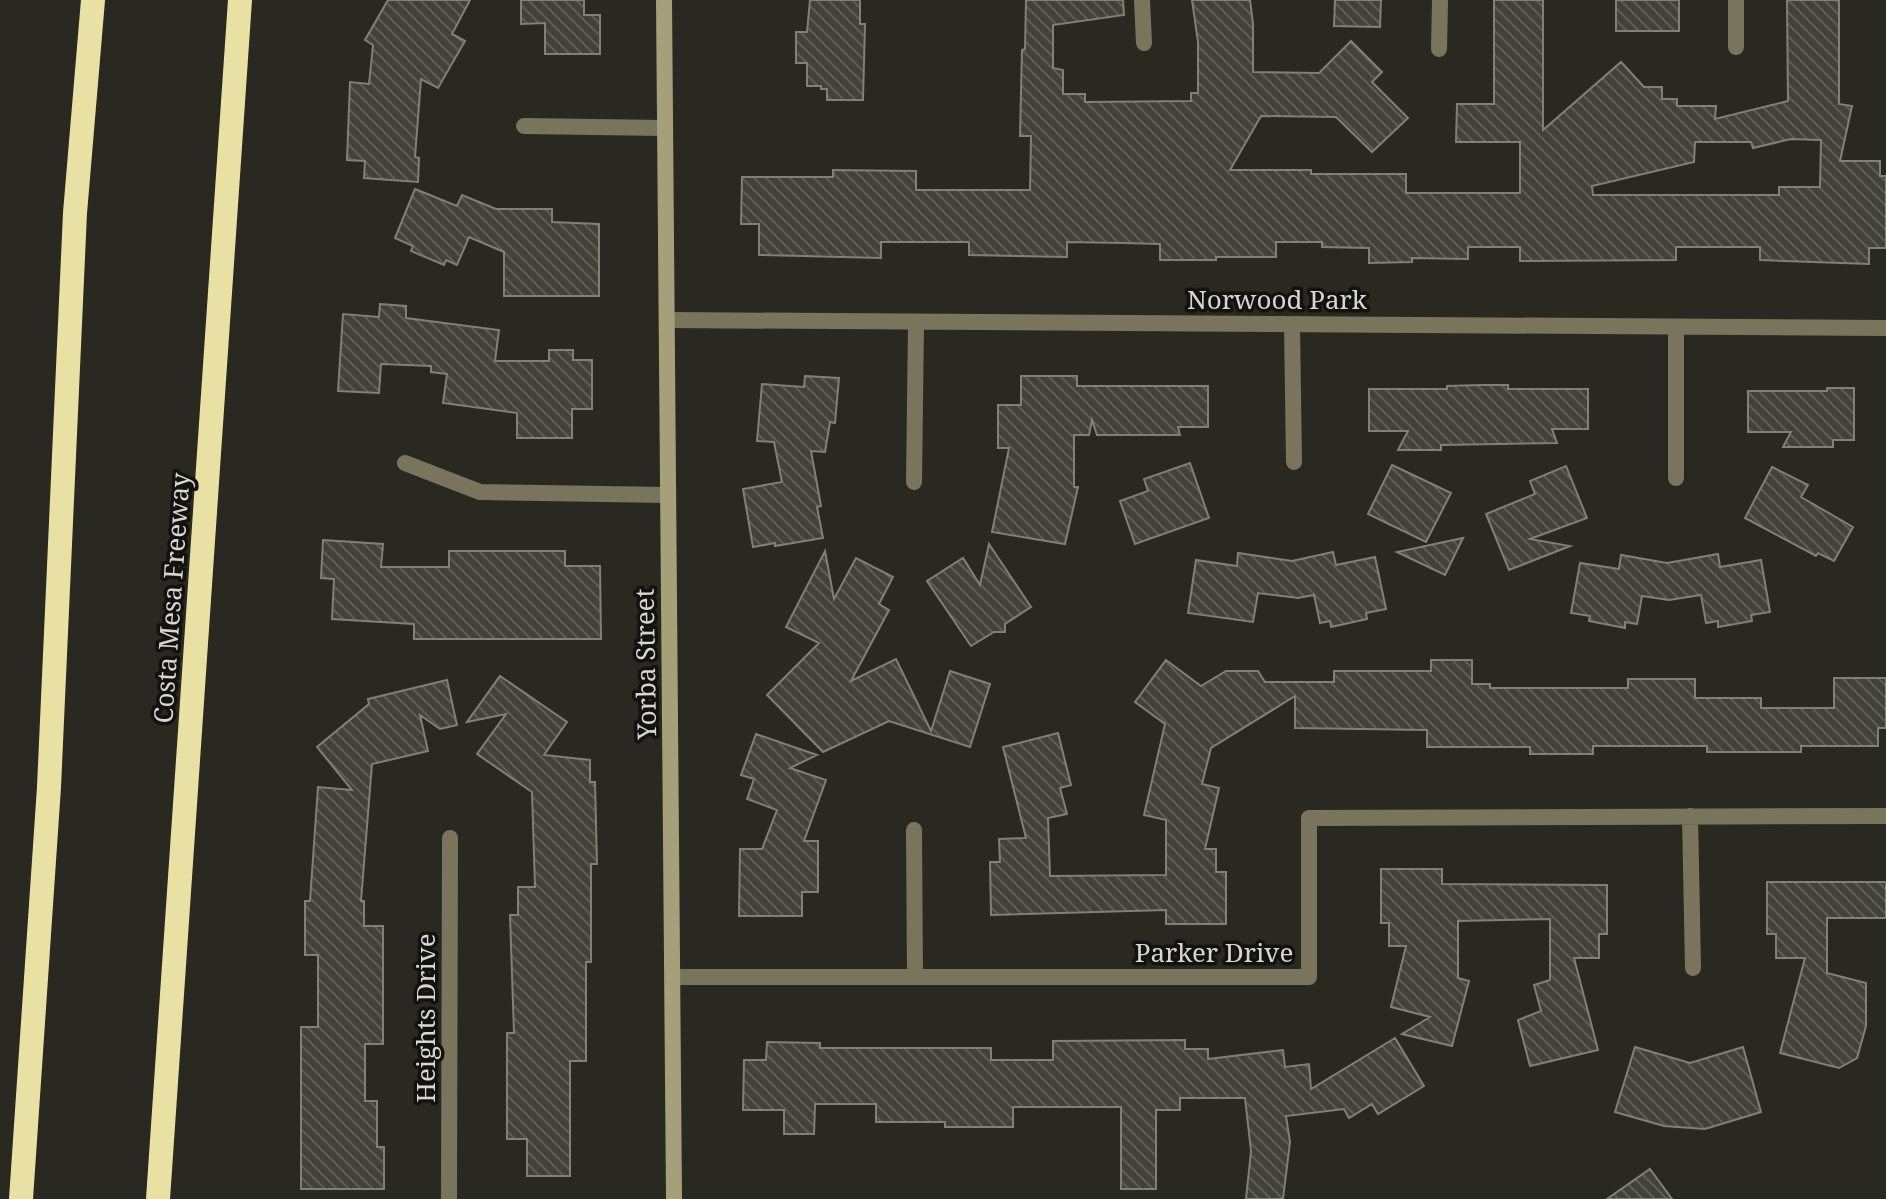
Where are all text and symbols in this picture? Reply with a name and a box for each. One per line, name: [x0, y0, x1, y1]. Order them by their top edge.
street label: Norwood Park: [1187, 281, 1368, 317]
street label: Costa Mesa Freeway: [144, 471, 198, 725]
street label: Yorba Street: [626, 588, 664, 741]
street label: Heights Drive: [407, 933, 443, 1103]
street label: Parker Drive: [1135, 934, 1293, 970]

